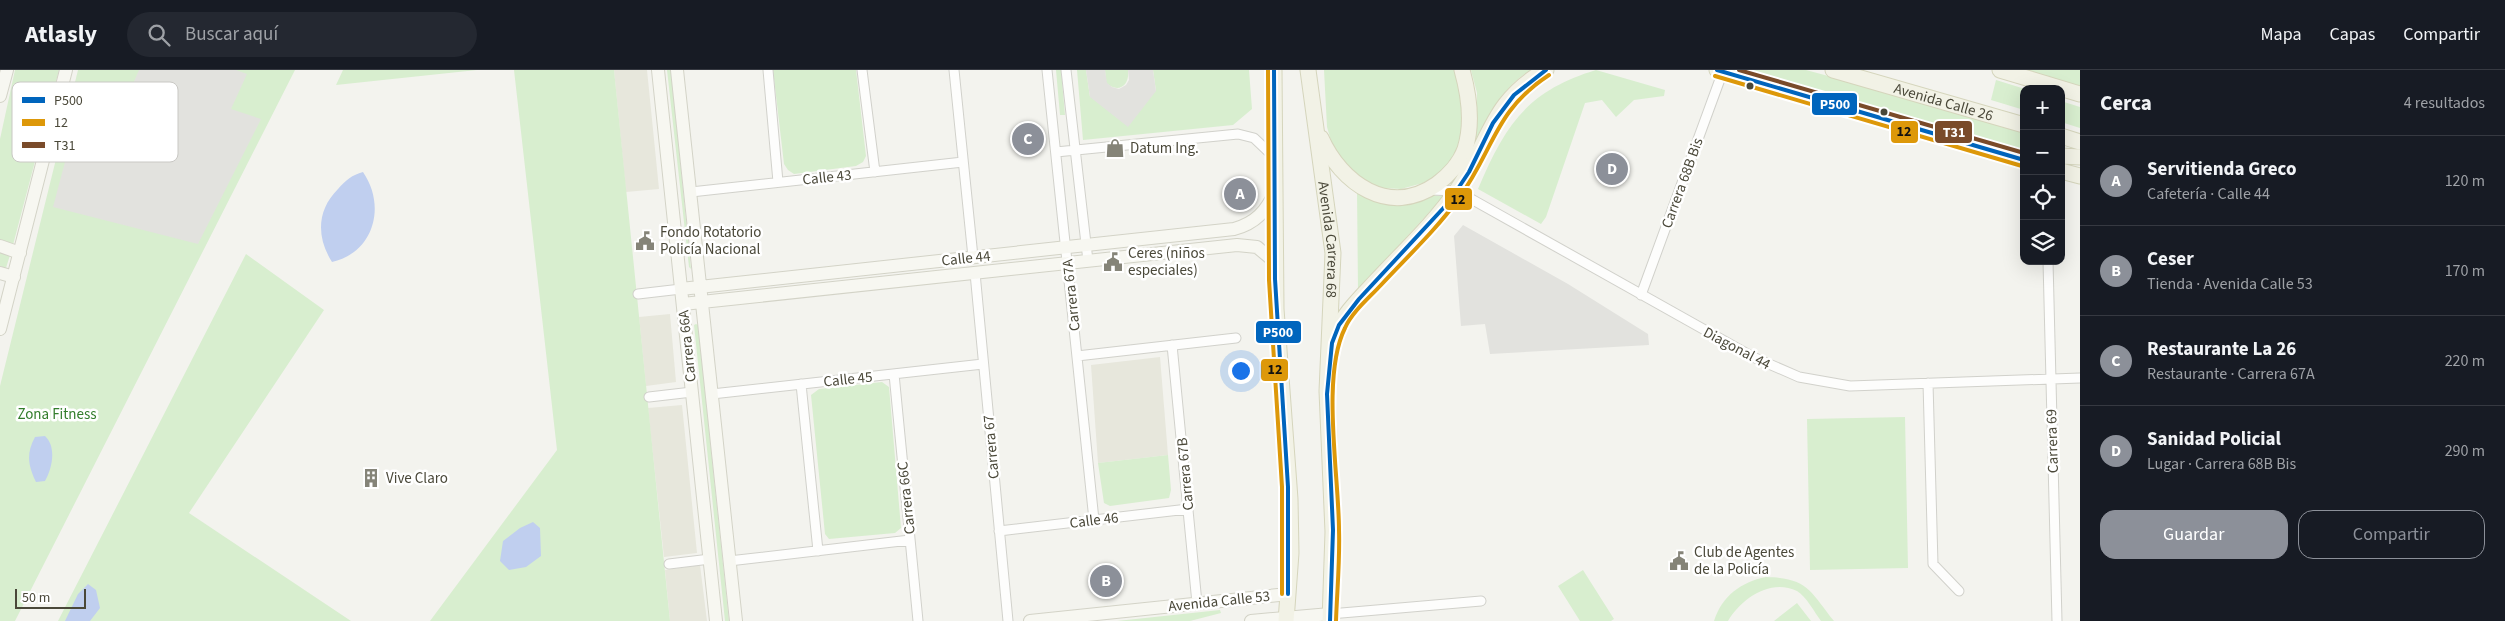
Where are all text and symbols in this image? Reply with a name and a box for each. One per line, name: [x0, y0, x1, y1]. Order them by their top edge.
search box: [127, 12, 477, 57]
text: Atlasly: [25, 17, 97, 52]
icon: search: [145, 21, 173, 49]
text: Buscar aquí: [185, 21, 278, 48]
text: Mapa: [2261, 22, 2302, 47]
text: Capas: [2330, 22, 2375, 47]
text: Compartir: [2403, 22, 2480, 47]
street label: Avenida Calle 26: [1891, 78, 1996, 127]
unlabelled marker: [1745, 81, 1755, 91]
legend: [12, 82, 178, 162]
map controls: [2020, 85, 2065, 265]
button: +: [2020, 85, 2065, 130]
text: Cerca: [2100, 88, 2152, 118]
text: P500: [54, 91, 83, 111]
line badge: P500: [1811, 92, 1858, 116]
text: 4 resultados: [2404, 92, 2485, 114]
text: P500: [1820, 95, 1850, 115]
unlabelled marker: [1879, 107, 1889, 117]
text: 12: [54, 113, 68, 133]
pin: C: [1012, 120, 1044, 158]
line badge: 12: [1890, 120, 1919, 144]
line badge: T31: [1934, 120, 1973, 144]
text: 12: [1897, 122, 1911, 142]
text: T31: [1943, 123, 1965, 143]
button: −: [2020, 130, 2065, 175]
street label: Carrera 68B Bis: [1656, 135, 1709, 231]
text: T31: [54, 136, 75, 156]
shop icon: Datum Ing.: [1104, 137, 1126, 159]
place label: Datum Ing.: [1130, 138, 1199, 159]
pin: D: [1596, 150, 1628, 188]
text: Servitienda Greco: [2147, 156, 2296, 183]
street label: Calle 43: [802, 164, 853, 191]
text: A: [2111, 170, 2121, 192]
text: 120 m: [2445, 170, 2485, 192]
pin: A: [1224, 175, 1256, 213]
button: locate: [2020, 175, 2065, 220]
street label: Avenida Carrera 68: [1312, 180, 1343, 298]
text: Cafetería · Calle 44: [2147, 183, 2270, 205]
line badge: 12: [1444, 187, 1473, 211]
text: 12: [1451, 190, 1465, 210]
button: layers: [2020, 220, 2065, 265]
place label: Fondo Rotatorio Policía Nacional: [660, 222, 761, 260]
public building icon: Fondo Rotatorio Policía Nacional: [634, 230, 656, 252]
place label: Ceres (niños especiales): [1128, 243, 1205, 281]
street label: Calle 44: [941, 245, 992, 272]
text: Ceser: [2147, 246, 2194, 273]
public building icon: Ceres (niños especiales): [1102, 251, 1124, 273]
street label: Carrera 67A: [1057, 257, 1086, 332]
text: B: [2111, 260, 2121, 282]
text: 170 m: [2445, 260, 2485, 282]
text: Tienda · Avenida Calle 53: [2147, 273, 2313, 295]
street label: Carrera 66A: [673, 308, 702, 383]
line badge: P500: [1255, 320, 1302, 344]
street label: Diagonal 44: [1699, 322, 1775, 375]
text: P500: [1263, 323, 1293, 343]
text: Restaurante La 26: [2147, 336, 2296, 363]
text: C: [2111, 350, 2121, 372]
text: 220 m: [2445, 350, 2485, 372]
your location: [1228, 358, 1254, 384]
line badge: 12: [1260, 358, 1289, 382]
text: 12: [1268, 360, 1282, 380]
text: Restaurante · Carrera 67A: [2147, 363, 2315, 385]
street label: Calle 45: [823, 366, 874, 393]
park label: Zona Fitness: [17, 404, 97, 425]
street label: Carrera 69: [2041, 409, 2064, 473]
street label: Carrera 67: [978, 414, 1005, 480]
text: Sanidad Policial: [2147, 426, 2281, 453]
street label: Carrera 67B: [1172, 437, 1199, 511]
text: D: [2111, 440, 2121, 462]
text: 290 m: [2445, 440, 2485, 462]
text: Lugar · Carrera 68B Bis: [2147, 453, 2296, 475]
street label: Carrera 66C: [892, 460, 921, 535]
building icon: Vive Claro: [360, 467, 382, 489]
place label: Vive Claro: [386, 468, 448, 489]
street label: Calle 46: [1068, 507, 1120, 534]
button: Guardar: [2100, 510, 2288, 559]
button: Compartir: [2298, 510, 2485, 559]
place label: Club de Agentes de la Policía: [1694, 542, 1794, 580]
public building icon: Club de Agentes de la Policía: [1668, 550, 1690, 572]
pin: B: [1090, 562, 1122, 600]
scale bar: [15, 586, 86, 609]
street label: Avenida Calle 53: [1167, 586, 1271, 617]
text: 50 m: [22, 588, 50, 608]

